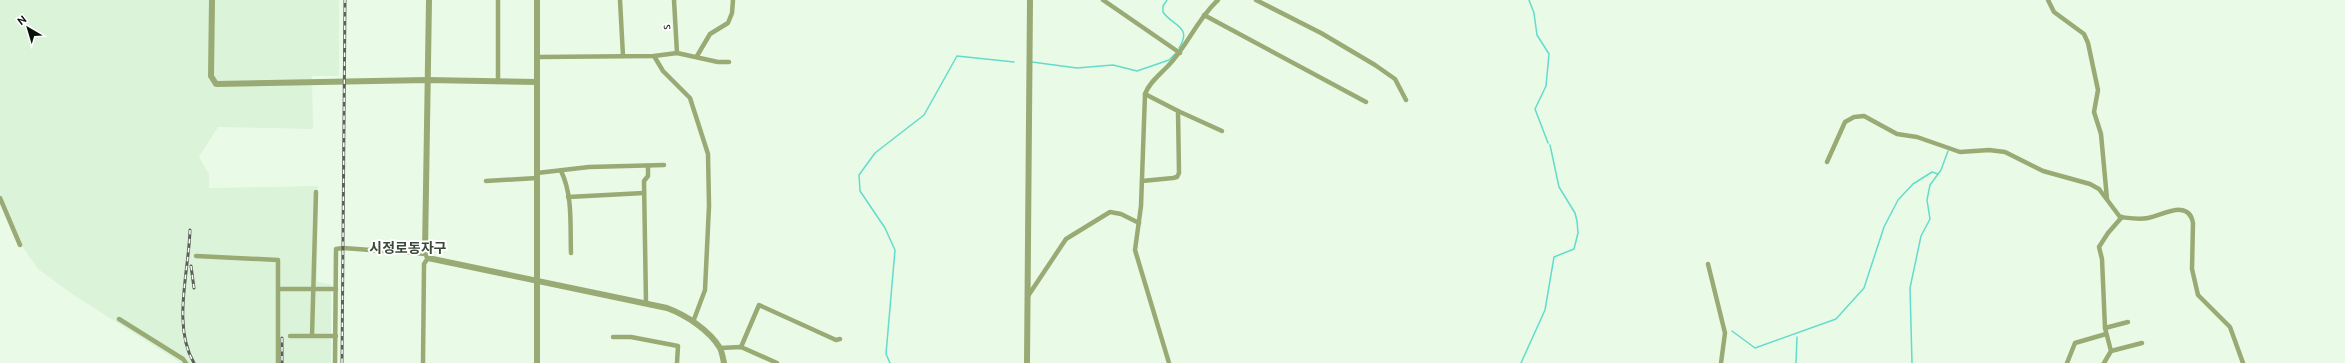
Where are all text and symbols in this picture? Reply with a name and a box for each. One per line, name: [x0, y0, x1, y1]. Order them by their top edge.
north arrow: [8, 8, 48, 48]
text: N: [15, 13, 29, 27]
street label: s: [659, 24, 672, 30]
district label: 시정로동자구: [369, 240, 447, 256]

